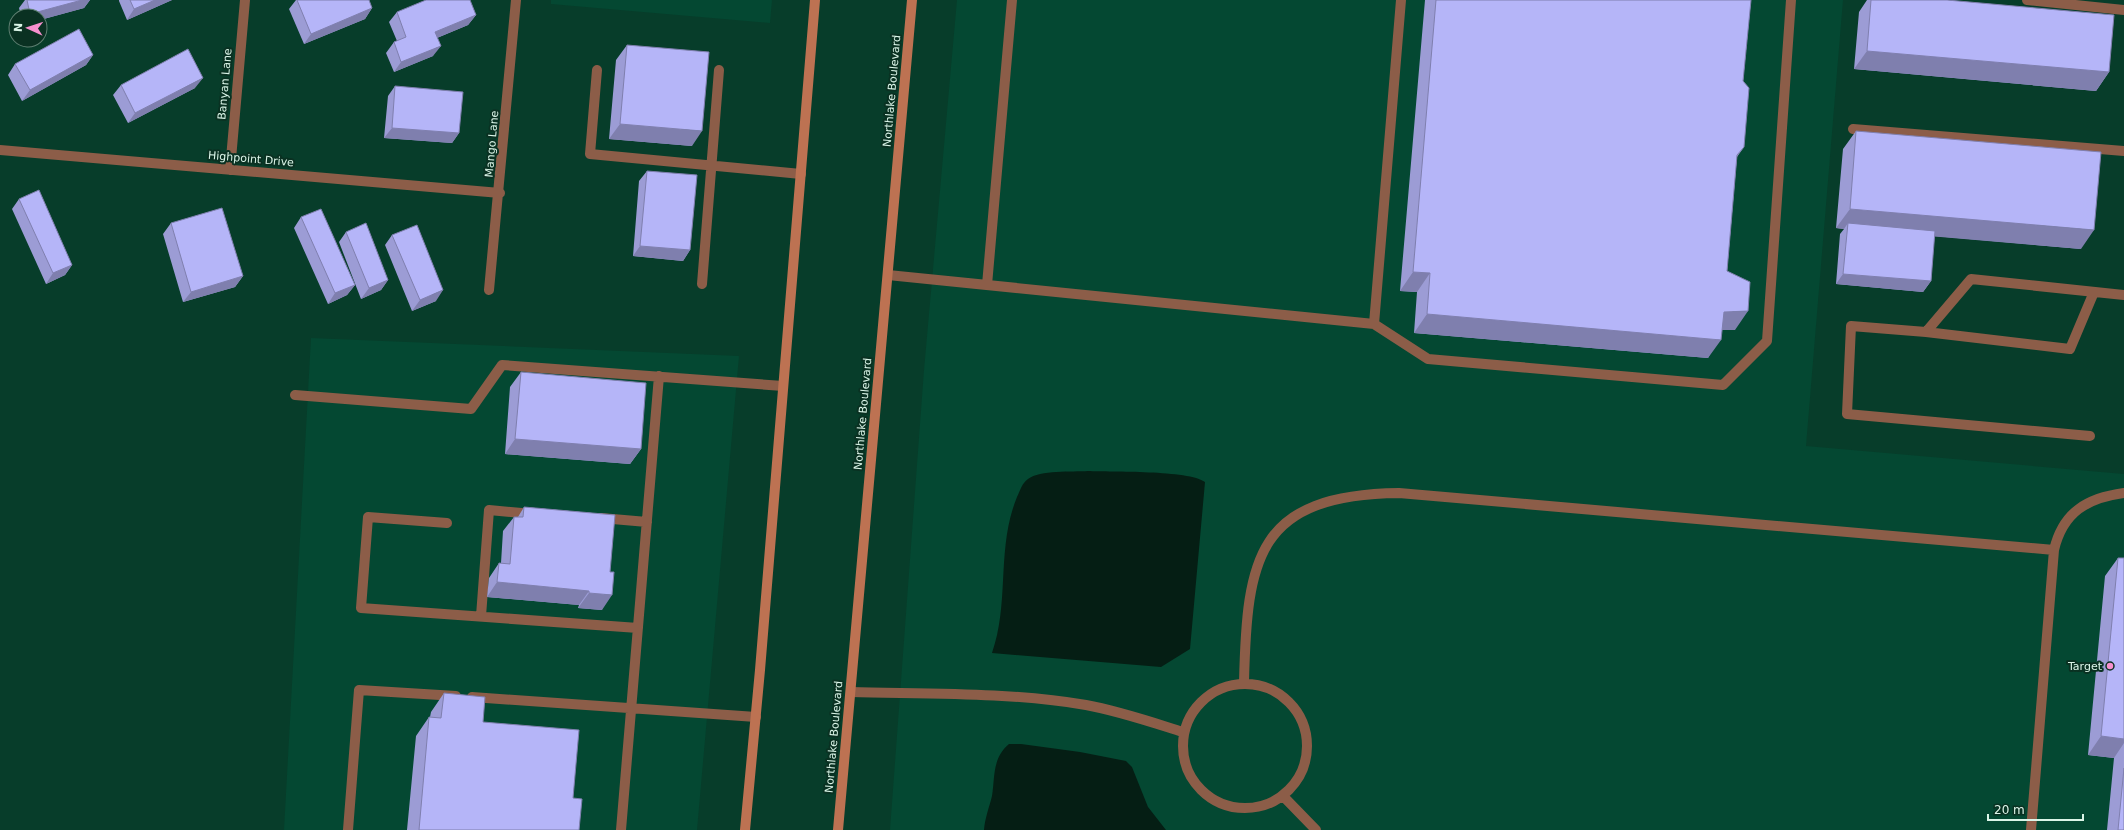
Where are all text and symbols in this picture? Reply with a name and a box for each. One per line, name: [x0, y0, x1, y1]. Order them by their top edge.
north arrow: [8, 8, 48, 48]
text: N: [12, 23, 25, 32]
street label: Northlake Boulevard: [881, 34, 903, 148]
street label: Banyan Lane: [215, 48, 235, 120]
street label: Mango Lane: [483, 110, 501, 178]
street label: Highpoint Drive: [208, 149, 295, 169]
street label: Northlake Boulevard: [852, 357, 874, 471]
place label: Target: [2067, 660, 2103, 673]
marker: Target: [2105, 661, 2115, 671]
street label: Northlake Boulevard: [823, 680, 845, 794]
scale bar: [1988, 796, 2083, 822]
text: 20 m: [1994, 803, 2025, 817]

